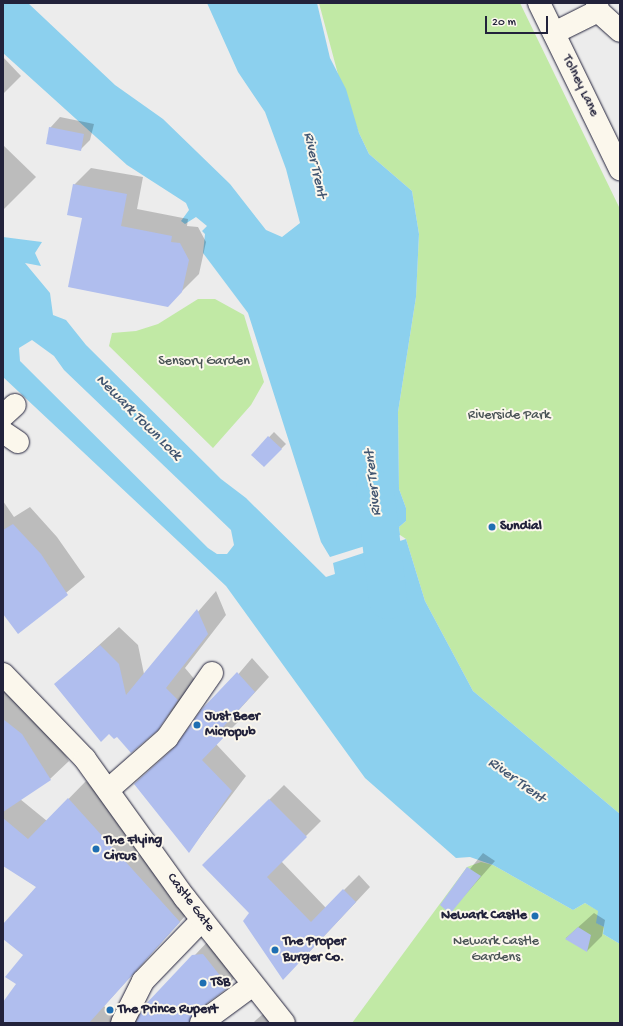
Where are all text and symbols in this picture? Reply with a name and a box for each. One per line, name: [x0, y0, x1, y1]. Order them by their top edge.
scale bar: [487, 8, 550, 34]
text: 20 m: [492, 16, 516, 30]
street label: Tolney Lane: [558, 52, 602, 120]
water label: River Trent: [298, 131, 330, 199]
park label: Sensory Garden: [158, 354, 250, 370]
water label: Newark Town Lock: [91, 371, 185, 465]
park label: Riverside Park: [468, 408, 550, 424]
water label: River Trent: [362, 449, 386, 517]
place label: Sundial: [500, 519, 542, 535]
marker: Sundial: [487, 522, 497, 532]
place label: Just Beer Micropub: [205, 709, 260, 742]
marker: Just Beer Micropub: [192, 720, 202, 730]
water label: River Trent: [484, 754, 548, 808]
place label: The Flying Circus: [104, 833, 162, 866]
marker: The Flying Circus: [91, 844, 101, 854]
street label: Castle Gate: [162, 870, 218, 936]
place label: Newark Castle: [441, 908, 527, 924]
marker: Newark Castle: [530, 911, 540, 921]
place label: The Proper Burger Co.: [283, 934, 345, 966]
park label: Newark Castle Gardens: [453, 934, 539, 966]
marker: The Proper Burger Co.: [270, 945, 280, 955]
place label: TSB: [211, 975, 230, 991]
marker: TSB: [198, 978, 208, 988]
place label: The Prince Rupert: [118, 1002, 218, 1018]
marker: The Prince Rupert: [105, 1005, 115, 1015]

